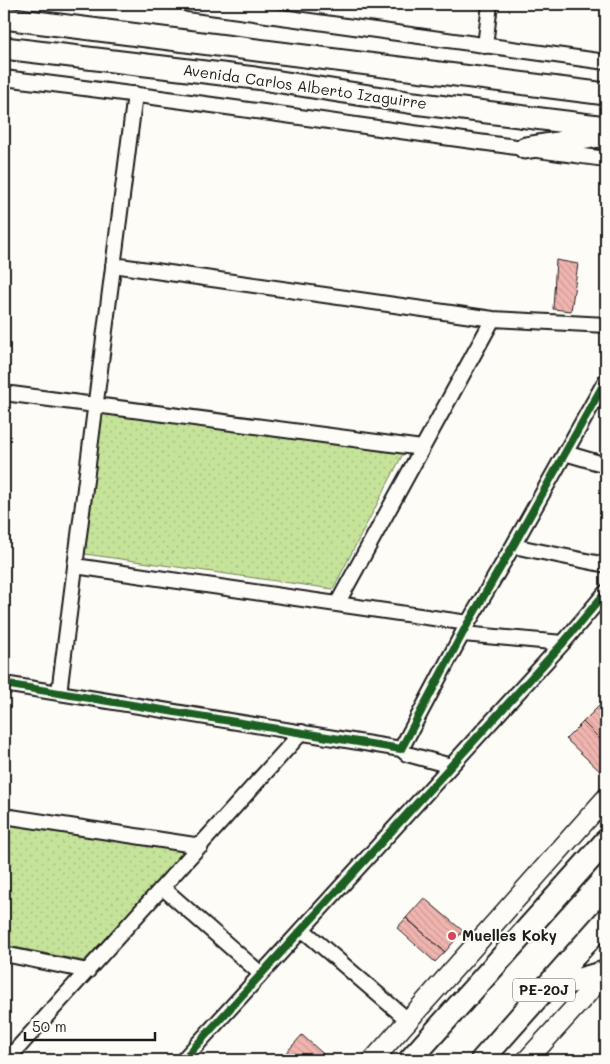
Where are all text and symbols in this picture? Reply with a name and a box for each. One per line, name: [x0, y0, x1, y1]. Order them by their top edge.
street label: Avenida Carlos Alberto Izaguirre: [182, 59, 428, 113]
place label: Muelles Koky: [462, 925, 557, 945]
marker: Muelles Koky: [446, 930, 458, 942]
road number: PE-20J: [513, 978, 575, 1002]
scale bar: [25, 1009, 155, 1041]
text: 50 m: [32, 1016, 67, 1036]

